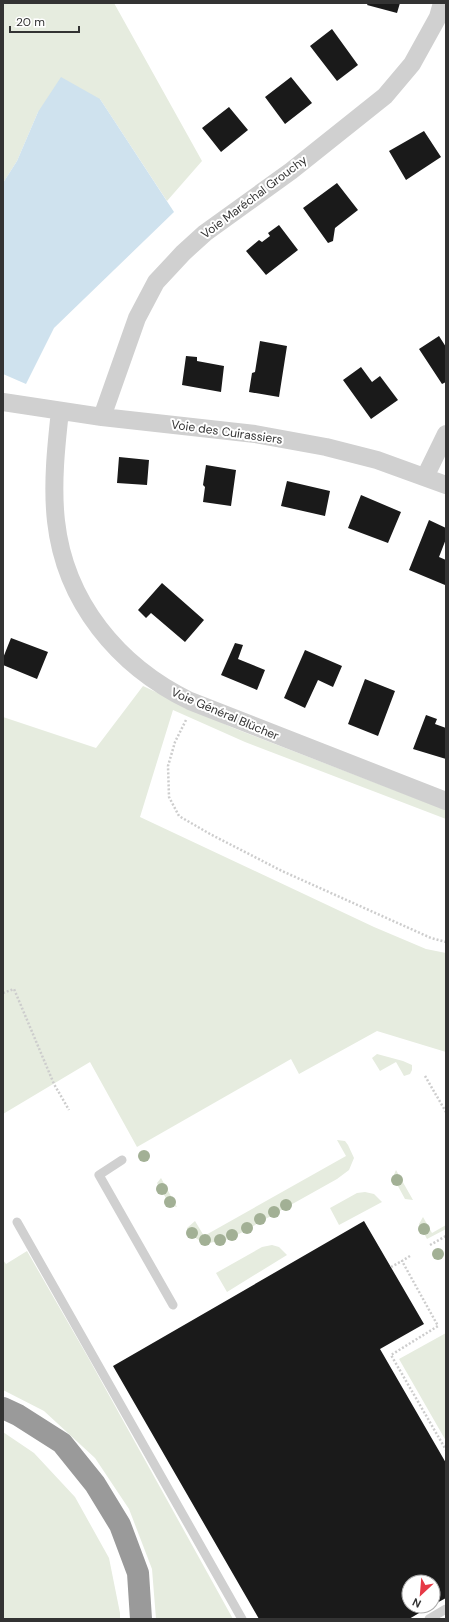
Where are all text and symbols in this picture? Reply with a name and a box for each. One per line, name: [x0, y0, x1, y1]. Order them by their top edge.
scale bar: [10, 8, 79, 34]
text: 20 m: [16, 14, 45, 30]
street label: Voie Maréchal Grouchy: [198, 152, 310, 242]
street label: Voie des Cuirassiers: [170, 416, 284, 448]
street label: Voie Général Blücher: [169, 684, 282, 744]
north arrow: [401, 1574, 441, 1614]
text: N: [410, 1595, 423, 1611]

